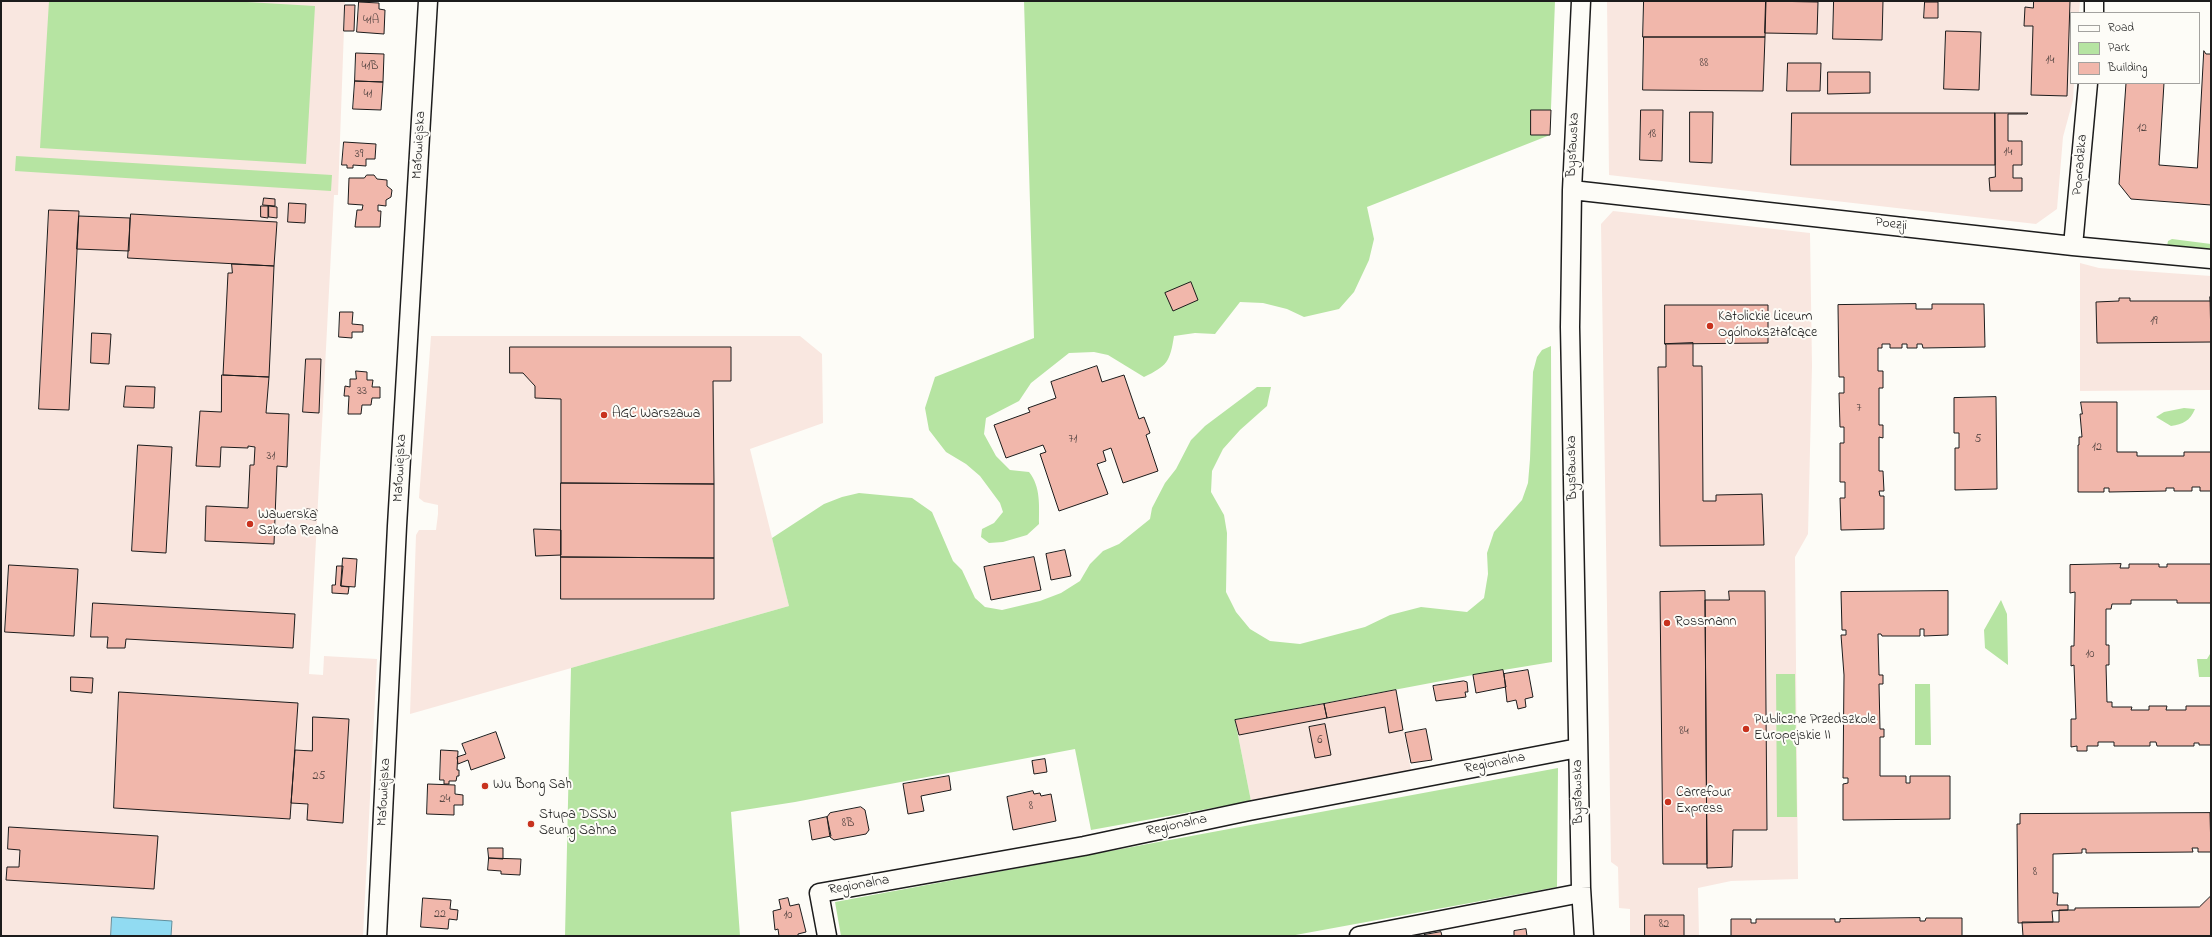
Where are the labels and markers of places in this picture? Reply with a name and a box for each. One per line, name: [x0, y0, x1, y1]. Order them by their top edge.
place label: Katolickie Liceum Ogólnokształcące: [1718, 310, 1817, 342]
marker: Katolickie Liceum Ogólnokształcące: [1705, 321, 1715, 331]
place label: AGC Warszawa: [612, 407, 700, 423]
marker: AGC Warszawa: [599, 410, 609, 420]
place label: Wawerska Szkoła Realna: [258, 508, 338, 540]
marker: Wawerska Szkoła Realna: [245, 519, 255, 529]
place label: Rossmann: [1675, 615, 1737, 631]
marker: Rossmann: [1662, 618, 1672, 628]
place label: Publiczne Przedszkole Europejskie II: [1754, 713, 1876, 746]
marker: Publiczne Przedszkole Europejskie II: [1741, 724, 1751, 734]
place label: Wu Bong Sah: [493, 778, 572, 794]
marker: Wu Bong Sah: [480, 781, 490, 791]
place label: Carrefour Express: [1676, 786, 1731, 818]
marker: Carrefour Express: [1663, 797, 1673, 807]
place label: Stupa DSSN Seung Sahna: [539, 808, 617, 840]
marker: Stupa DSSN Seung Sahna: [526, 819, 536, 829]

